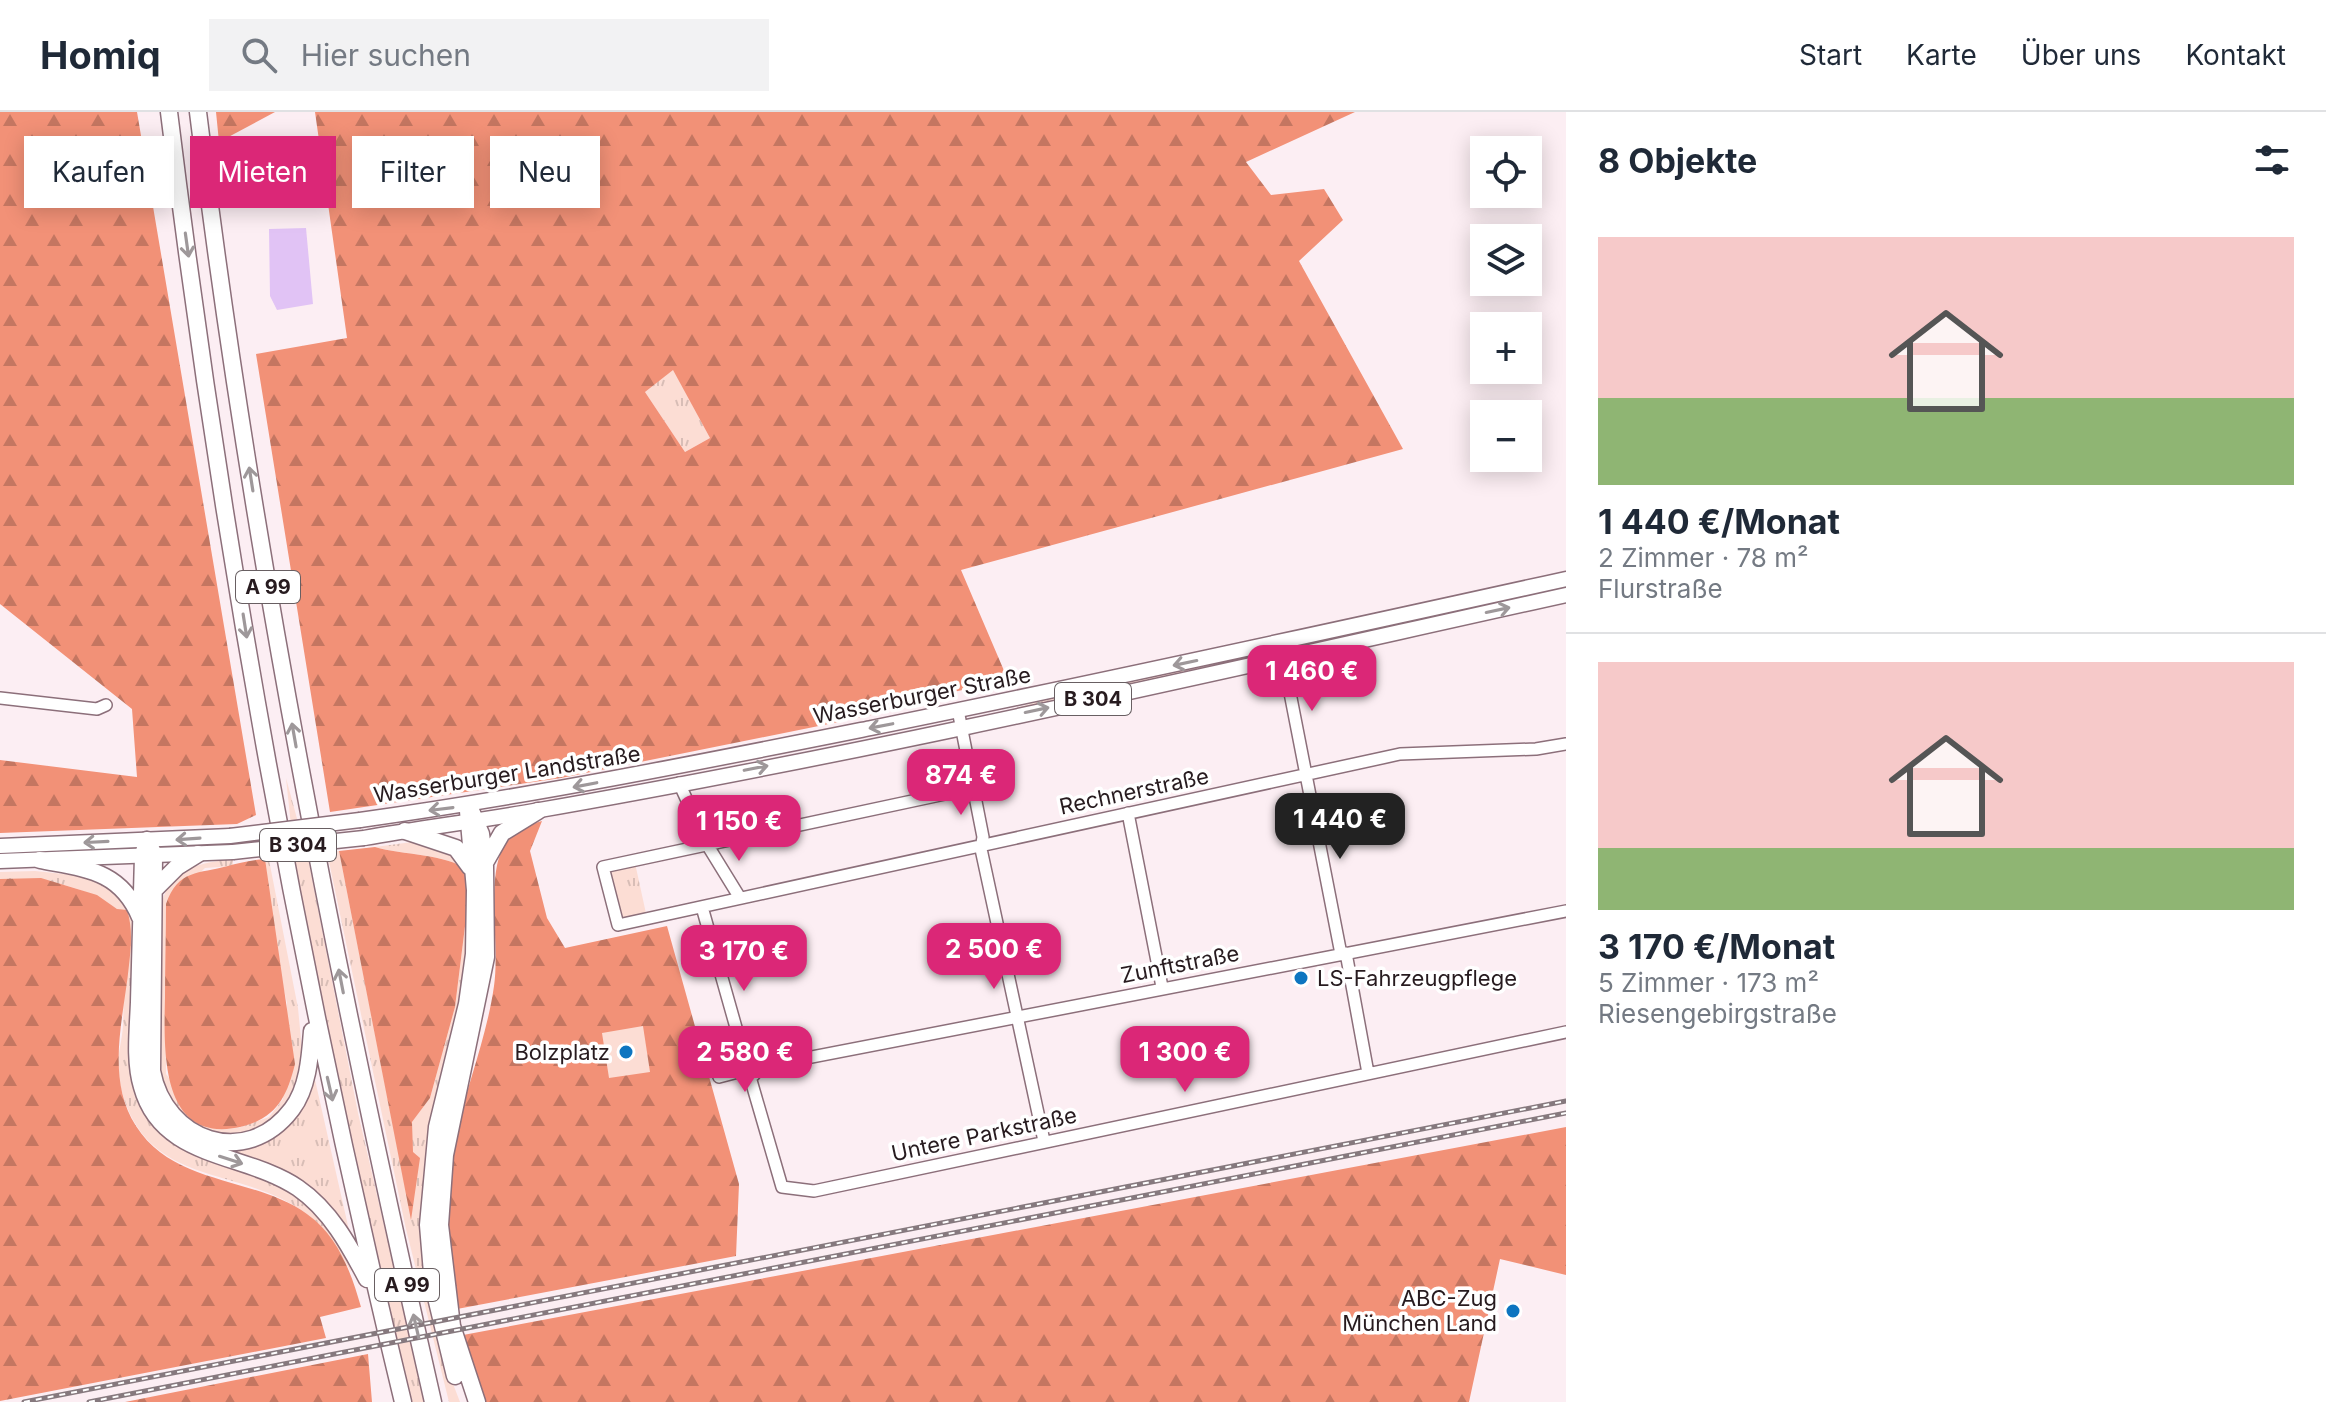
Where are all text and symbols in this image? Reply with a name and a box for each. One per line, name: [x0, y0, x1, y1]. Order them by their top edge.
search box: [209, 19, 769, 91]
text: Homiq: [40, 32, 161, 78]
icon: search: [237, 33, 281, 77]
text: Hier suchen: [301, 37, 471, 73]
text: Start: [1799, 38, 1862, 72]
text: Karte: [1906, 38, 1977, 72]
text: Über uns: [2021, 38, 2141, 72]
text: Kontakt: [2185, 38, 2286, 72]
chip: Kaufen: [24, 136, 174, 208]
chip: Mieten: [190, 136, 336, 208]
chip: Filter: [352, 136, 474, 208]
chip: Neu: [490, 136, 600, 208]
map controls: [1470, 136, 1542, 472]
button: locate: [1470, 136, 1542, 208]
icon: filters: [2250, 138, 2294, 182]
text: 8 Objekte: [1598, 140, 1757, 181]
button: layers: [1470, 224, 1542, 296]
one-way arrow: [180, 232, 195, 257]
icon: home: [1874, 289, 2018, 433]
button: +: [1470, 312, 1542, 384]
button: −: [1470, 400, 1542, 472]
one-way arrow: [243, 467, 258, 492]
text: 1 440 €/Monat: [1598, 501, 1840, 542]
text: 2 Zimmer · 78 m²: [1598, 542, 1808, 573]
road number: A 99: [236, 571, 300, 603]
text: Flurstraße: [1598, 573, 1723, 604]
one-way arrow: [1484, 602, 1510, 617]
one-way arrow: [239, 612, 254, 638]
pin: 1 460 €: [1238, 645, 1386, 713]
text: 1 460 €: [1265, 655, 1359, 686]
one-way arrow: [1173, 656, 1199, 671]
street label: Wasserburger Straße: [811, 661, 1033, 729]
road number: B 304: [1055, 683, 1131, 715]
one-way arrow: [1024, 702, 1049, 717]
icon: home: [1874, 714, 2018, 858]
one-way arrow: [869, 719, 895, 734]
one-way arrow: [286, 723, 301, 749]
street label: Wasserburger Landstraße: [372, 740, 642, 808]
pin: 874 €: [905, 749, 1017, 817]
text: 874 €: [925, 759, 997, 790]
one-way arrow: [742, 760, 768, 775]
street label: Rechnerstraße: [1057, 762, 1211, 820]
one-way arrow: [573, 779, 599, 794]
pin: 1 440 €: [1266, 793, 1414, 861]
pin: 1 150 €: [665, 795, 813, 863]
one-way arrow: [428, 802, 455, 817]
text: 1 440 €: [1293, 803, 1387, 834]
text: 1 150 €: [696, 805, 782, 836]
road number: B 304: [260, 829, 336, 861]
one-way arrow: [176, 832, 202, 847]
one-way arrow: [83, 835, 110, 850]
pin: 2 500 €: [920, 923, 1068, 991]
pin: 3 170 €: [670, 925, 818, 993]
text: 3 170 €/Monat: [1598, 926, 1835, 967]
text: 2 500 €: [945, 933, 1043, 964]
text: 3 170 €: [699, 935, 789, 966]
street label: Zunftstraße: [1119, 940, 1241, 988]
place label: LS-Fahrzeugpflege: [1317, 965, 1517, 991]
text: 5 Zimmer · 173 m²: [1598, 967, 1819, 998]
one-way arrow: [333, 969, 348, 994]
marker: LS-Fahrzeugpflege: [1292, 969, 1310, 987]
text: Riesengebirgstraße: [1598, 998, 1837, 1029]
pin: 2 580 €: [671, 1026, 819, 1094]
pin: 1 300 €: [1111, 1026, 1259, 1094]
text: 2 580 €: [696, 1036, 794, 1067]
text: 1 300 €: [1138, 1036, 1232, 1067]
place label: Bolzplatz: [514, 1039, 610, 1065]
marker: Bolzplatz: [617, 1043, 635, 1061]
one-way arrow: [324, 1076, 339, 1102]
street label: Untere Parkstraße: [889, 1102, 1079, 1166]
one-way arrow: [217, 1153, 243, 1168]
road number: A 99: [375, 1269, 439, 1301]
place label: ABC-Zug München Land: [1342, 1285, 1497, 1336]
marker: ABC-Zug München Land: [1504, 1302, 1522, 1320]
one-way arrow: [408, 1314, 423, 1339]

